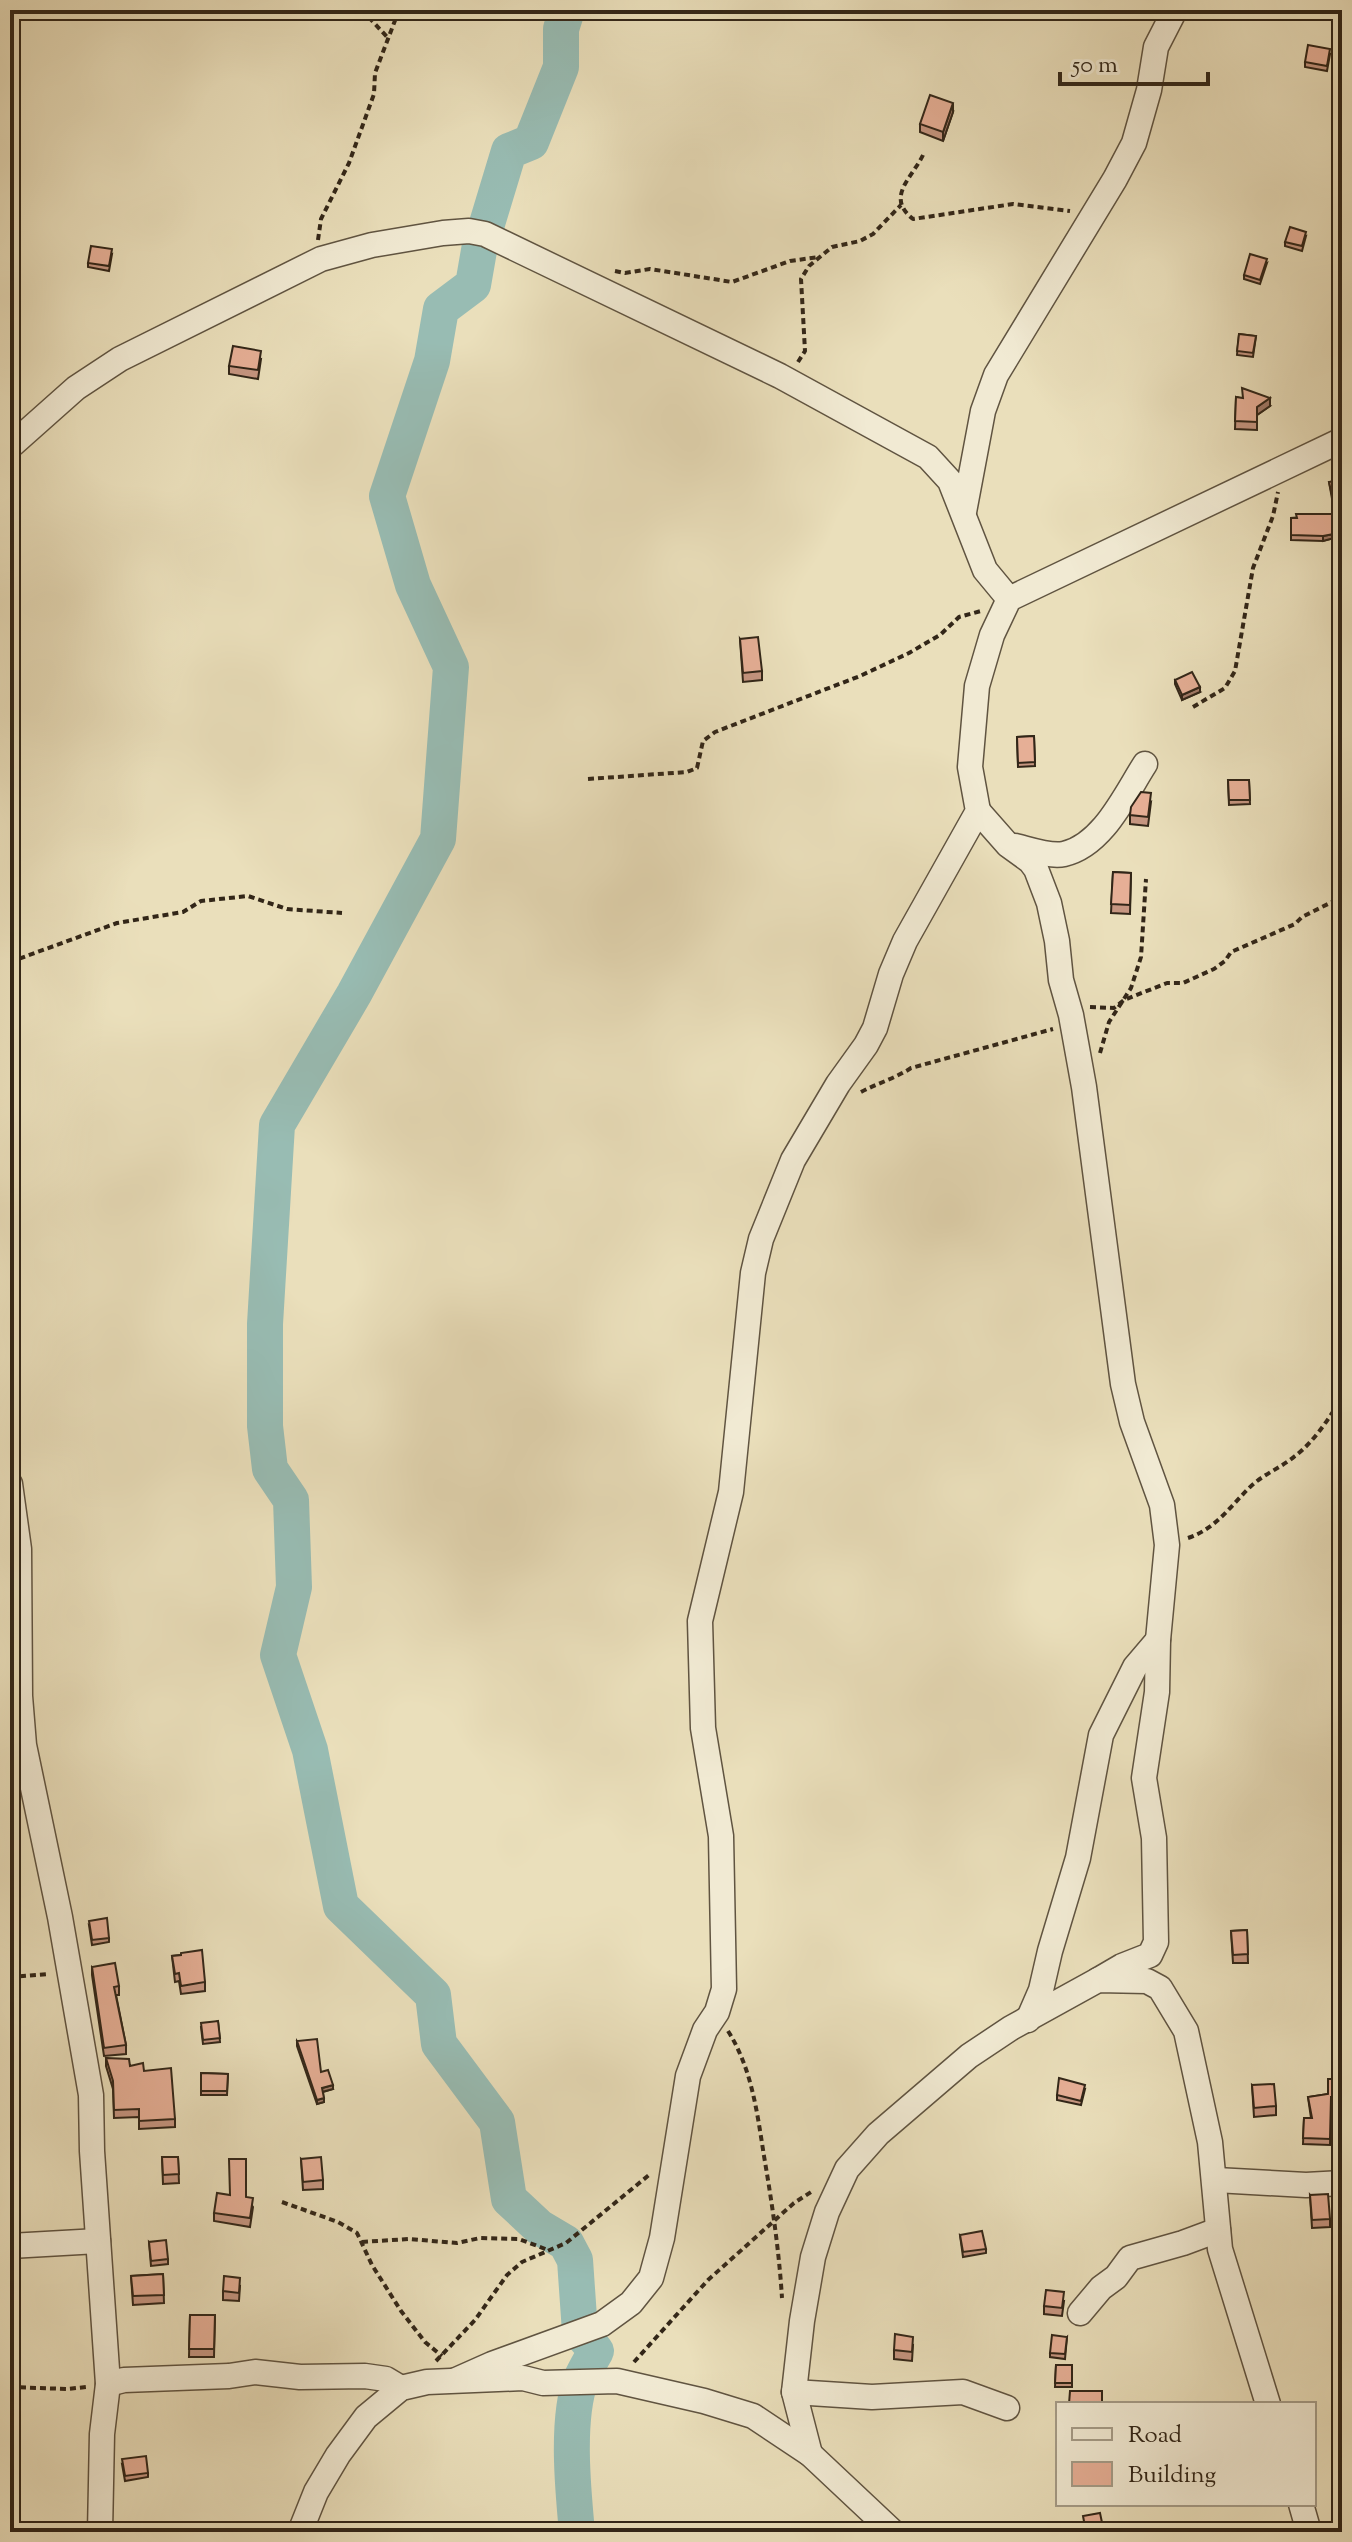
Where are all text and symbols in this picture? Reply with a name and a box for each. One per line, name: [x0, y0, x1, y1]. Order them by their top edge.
scale bar: [1060, 36, 1208, 86]
text: 50 m: [1070, 49, 1118, 83]
legend: [1056, 2402, 1316, 2506]
text: Road: [1128, 2419, 1182, 2453]
text: Building: [1128, 2459, 1217, 2493]

